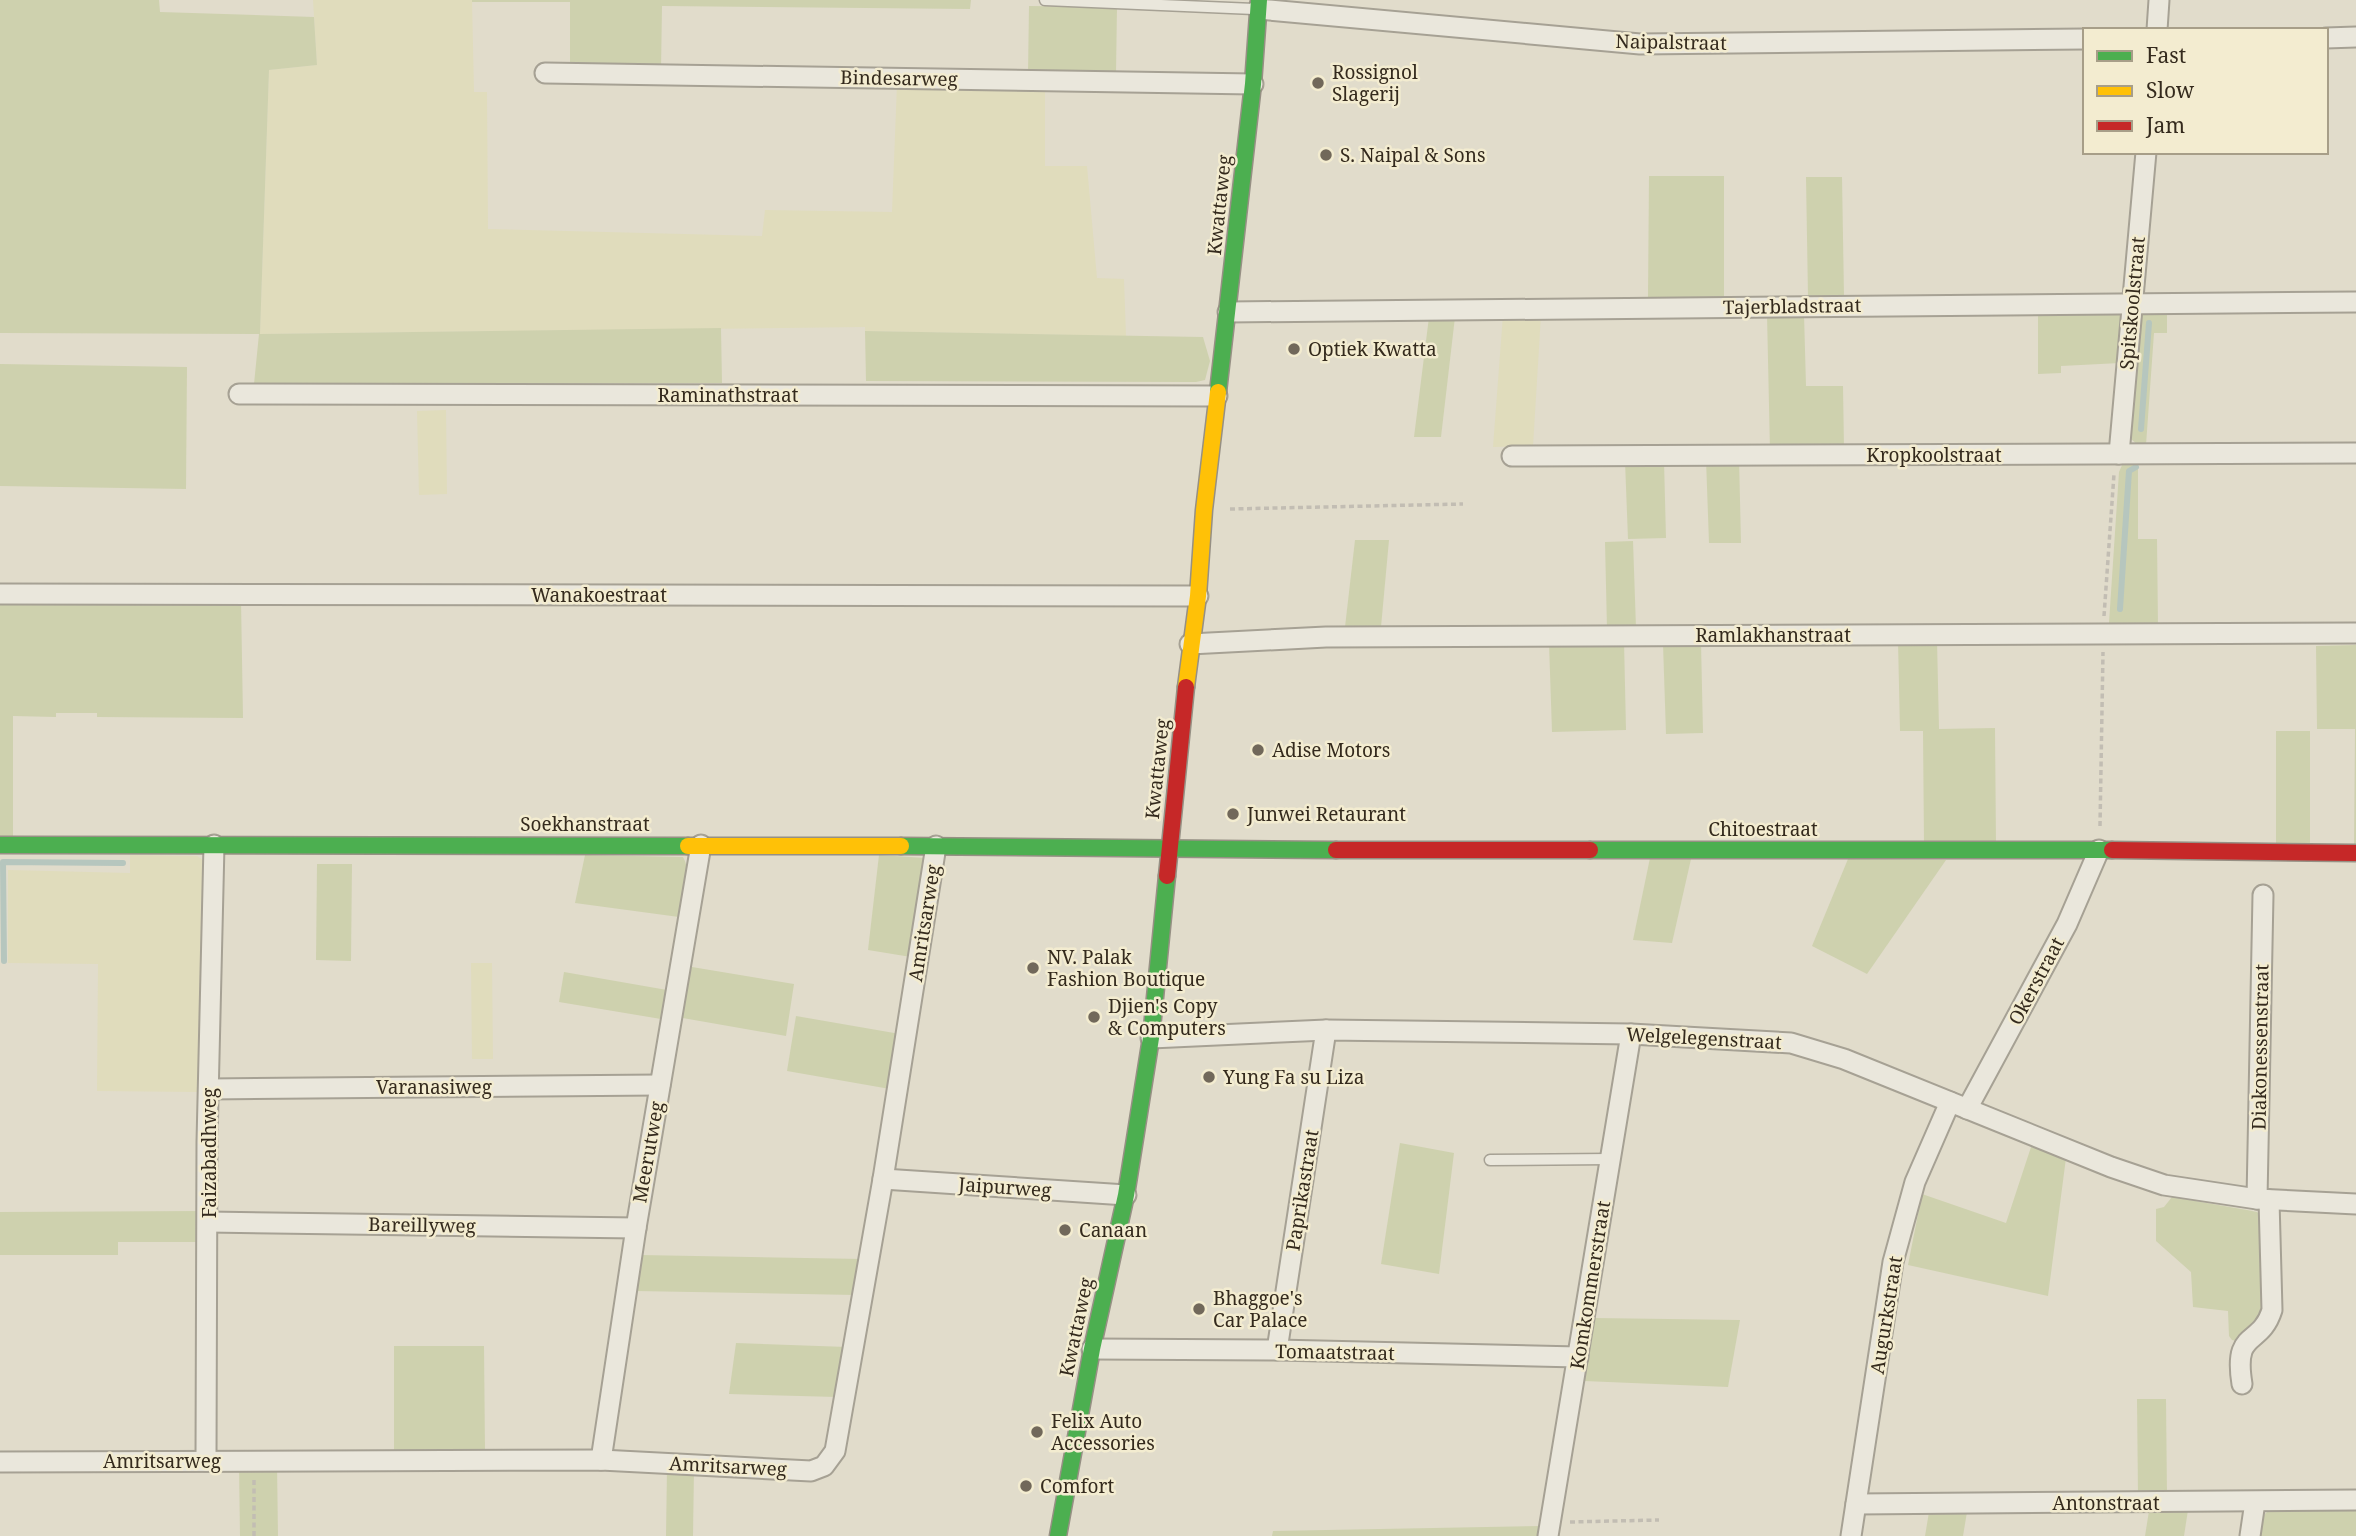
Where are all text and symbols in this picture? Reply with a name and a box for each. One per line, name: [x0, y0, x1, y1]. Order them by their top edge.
street label: Naipalstraat: [1615, 28, 1727, 56]
legend: [2083, 28, 2328, 154]
text: Fast: [2146, 41, 2186, 69]
place label: Rossignol Slagerij: [1332, 59, 1418, 107]
street label: Bindesarweg: [840, 64, 958, 92]
marker: Rossignol Slagerij: [1310, 75, 1326, 91]
text: Slow: [2146, 76, 2195, 104]
text: Jam: [2145, 111, 2185, 139]
place label: S. Naipal & Sons: [1340, 142, 1486, 168]
marker: S. Naipal & Sons: [1318, 147, 1334, 163]
street label: Kwattaweg: [1201, 154, 1237, 256]
street label: Spitskoolstraat: [2113, 235, 2151, 371]
street label: Tajerbladstraat: [1723, 292, 1862, 320]
place label: Optiek Kwatta: [1308, 336, 1437, 362]
marker: Optiek Kwatta: [1286, 341, 1302, 357]
street label: Raminathstraat: [658, 382, 799, 408]
street label: Kropkoolstraat: [1866, 442, 2002, 468]
street label: Wanakoestraat: [531, 582, 667, 608]
street label: Ramlakhanstraat: [1695, 622, 1851, 648]
street label: Kwattaweg: [1139, 718, 1175, 820]
place label: Adise Motors: [1272, 737, 1390, 763]
marker: Adise Motors: [1250, 742, 1266, 758]
place label: Junwei Retaurant: [1246, 801, 1406, 827]
marker: Junwei Retaurant: [1225, 806, 1241, 822]
street label: Soekhanstraat: [520, 811, 650, 837]
street label: Chitoestraat: [1708, 816, 1818, 842]
street label: Amritsarweg: [902, 863, 946, 983]
street label: Okerstraat: [2002, 932, 2070, 1029]
place label: NV. Palak Fashion Boutique: [1047, 944, 1205, 992]
marker: NV. Palak Fashion Boutique: [1025, 960, 1041, 976]
street label: Diakonessenstraat: [2246, 963, 2274, 1130]
place label: Djien's Copy & Computers: [1108, 993, 1226, 1041]
marker: Djien's Copy & Computers: [1086, 1009, 1102, 1025]
street label: Welgelegenstraat: [1626, 1021, 1783, 1055]
place label: Yung Fa su Liza: [1222, 1064, 1364, 1090]
marker: Yung Fa su Liza: [1201, 1069, 1217, 1085]
street label: Varanasiweg: [376, 1074, 492, 1100]
street label: Faizabadhweg: [196, 1088, 222, 1218]
street label: Meerutweg: [626, 1099, 670, 1205]
street label: Paprikastraat: [1280, 1127, 1324, 1253]
street label: Jaipurweg: [957, 1171, 1052, 1203]
street label: Komkommerstraat: [1564, 1198, 1616, 1371]
street label: Bareillyweg: [368, 1211, 476, 1239]
place label: Canaan: [1079, 1217, 1147, 1243]
marker: Canaan: [1057, 1222, 1073, 1238]
street label: Augurkstraat: [1864, 1254, 1908, 1376]
street label: Kwattaweg: [1053, 1275, 1099, 1379]
place label: Bhaggoe's Car Palace: [1213, 1285, 1308, 1333]
marker: Bhaggoe's Car Palace: [1191, 1301, 1207, 1317]
street label: Tomaatstraat: [1275, 1338, 1395, 1366]
place label: Felix Auto Accessories: [1051, 1408, 1155, 1456]
marker: Felix Auto Accessories: [1029, 1424, 1045, 1440]
street label: Amritsarweg: [103, 1448, 221, 1474]
street label: Amritsarweg: [668, 1450, 788, 1482]
place label: Comfort: [1040, 1473, 1115, 1499]
marker: Comfort: [1018, 1478, 1034, 1494]
street label: Antonstraat: [2052, 1490, 2160, 1516]

